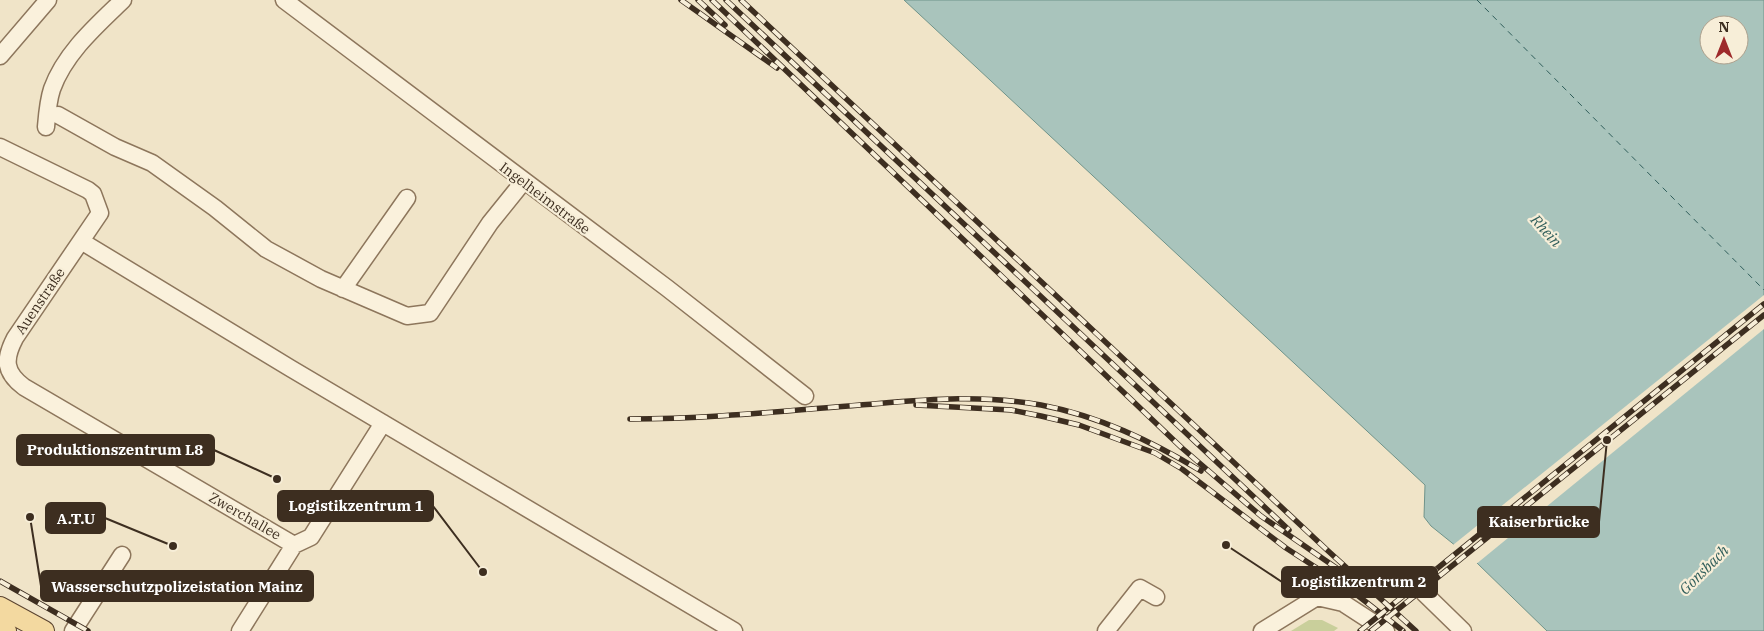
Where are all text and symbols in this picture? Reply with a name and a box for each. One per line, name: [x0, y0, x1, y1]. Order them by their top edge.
north arrow: [1699, 15, 1749, 65]
text: N: [1718, 18, 1730, 36]
street label: Ingelheimstraße: [496, 158, 594, 238]
water label: Rhein: [1526, 210, 1566, 251]
street label: Auenstraße: [11, 264, 69, 338]
callout: Produktionszentrum L8: [17, 435, 214, 465]
text: Produktionszentrum L8: [27, 440, 203, 459]
street label: Zwerchallee: [206, 488, 284, 544]
callout: Logistikzentrum 1: [278, 491, 433, 521]
text: Logistikzentrum 1: [288, 496, 424, 515]
callout: A.T.U: [46, 503, 105, 533]
callout: Kaiserbrücke: [1478, 507, 1599, 537]
text: A.T.U: [57, 509, 95, 528]
text: Kaiserbrücke: [1489, 512, 1589, 531]
water label: Gonsbach: [1675, 540, 1733, 598]
callout: Logistikzentrum 2: [1282, 567, 1437, 597]
callout: Wasserschutzpolizeistation Mainz: [41, 571, 313, 601]
text: Logistikzentrum 2: [1291, 572, 1427, 591]
text: Wasserschutzpolizeistation Mainz: [51, 577, 303, 596]

